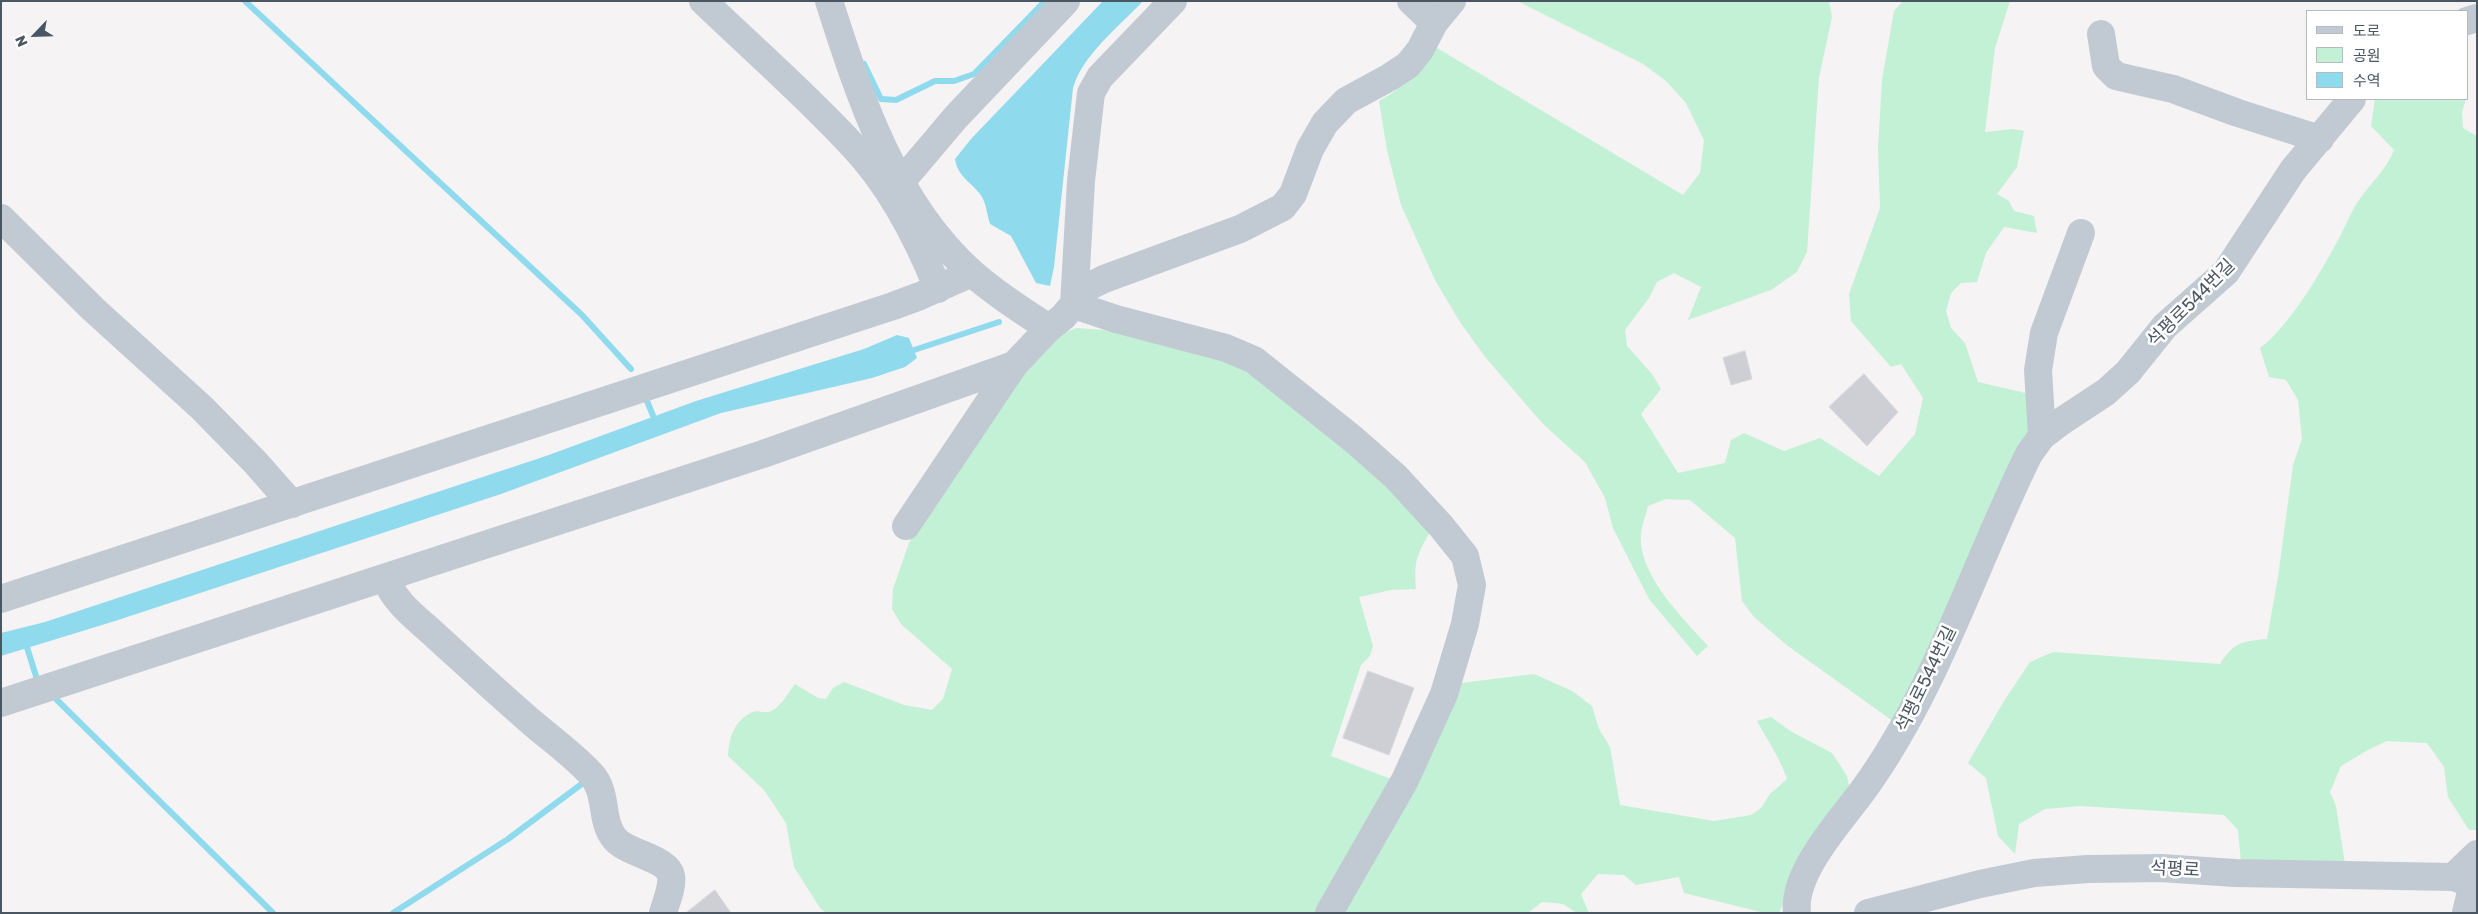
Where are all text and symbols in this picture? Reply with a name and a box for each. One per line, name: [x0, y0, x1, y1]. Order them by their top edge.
north arrow: [10, 10, 60, 60]
legend: [2306, 10, 2468, 100]
text: 도로: [2353, 21, 2381, 39]
text: N: [11, 33, 31, 50]
text: 공원: [2353, 46, 2381, 64]
text: 수역: [2353, 71, 2381, 89]
street label: 석평로544번길: [2143, 255, 2239, 351]
street label: 석평로544번길: [1891, 622, 1961, 736]
street label: 석평로: [2150, 857, 2200, 881]

